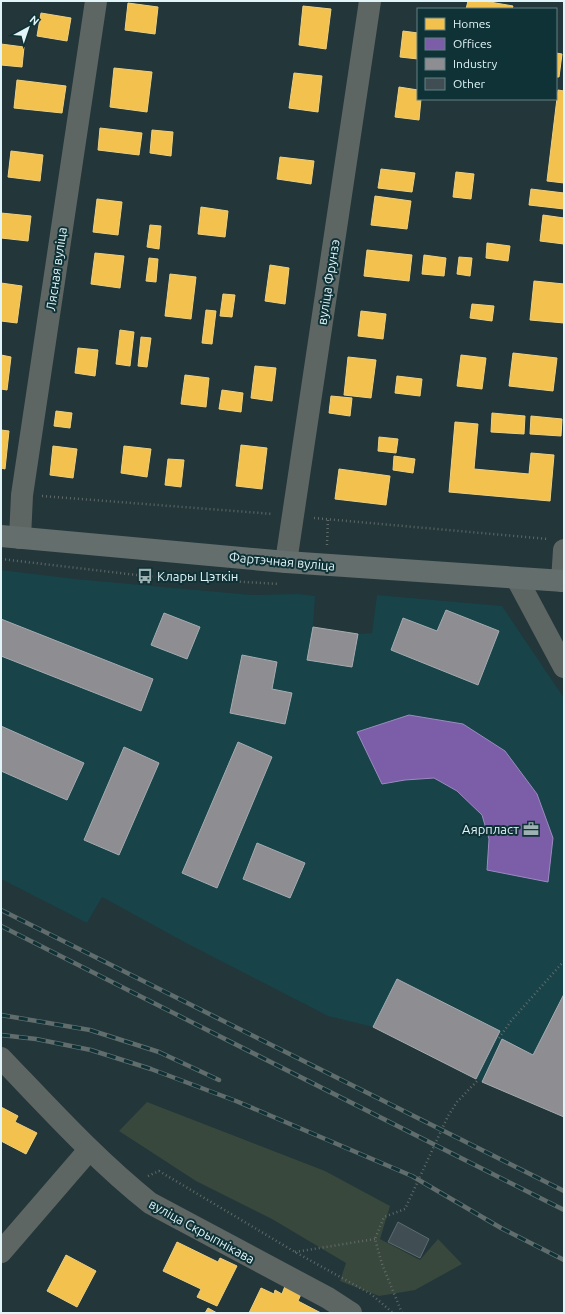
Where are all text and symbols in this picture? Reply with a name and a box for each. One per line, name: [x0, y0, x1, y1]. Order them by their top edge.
north arrow: [8, 8, 48, 48]
legend: [417, 8, 557, 100]
text: N: [27, 13, 41, 28]
text: Homes: [453, 17, 491, 30]
text: Offices: [453, 37, 492, 50]
text: Industry: [453, 57, 498, 70]
text: Other: [453, 77, 486, 90]
street label: Лясная вуліца: [43, 226, 69, 312]
street label: вуліца Фрунзэ: [314, 238, 342, 326]
street label: Фартэчная вуліца: [228, 549, 336, 573]
bus stop icon: Клары Цэткін: [136, 567, 154, 585]
place label: Клары Цэткін: [157, 569, 238, 583]
office icon: Аярпласт: [522, 820, 540, 838]
place label: Аярпласт: [462, 822, 519, 836]
street label: вуліца Скрыпнікава: [147, 1196, 257, 1266]

